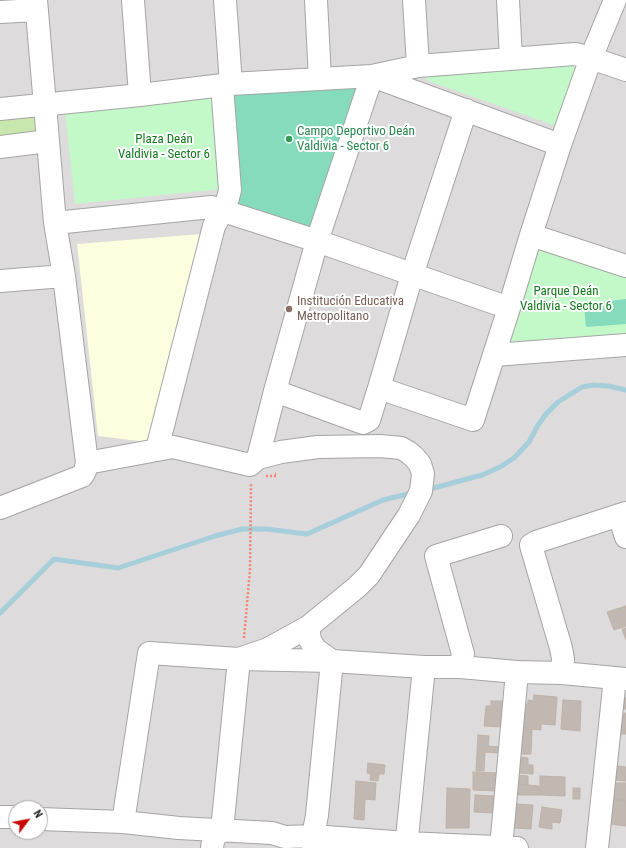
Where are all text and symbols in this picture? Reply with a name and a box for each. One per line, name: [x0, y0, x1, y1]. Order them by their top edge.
place label: Campo Deportivo Deán Valdivia - Sector 6: [297, 124, 415, 155]
park label: Plaza Deán Valdivia - Sector 6: [118, 132, 210, 163]
marker: Campo Deportivo Deán Valdivia - Sector 6: [284, 134, 294, 144]
park label: Parque Deán Valdivia - Sector 6: [520, 284, 612, 315]
place label: Institución Educativa Metropolitano: [297, 294, 404, 325]
marker: Institución Educativa Metropolitano: [284, 304, 294, 314]
north arrow: [8, 800, 48, 840]
text: N: [30, 808, 45, 820]

